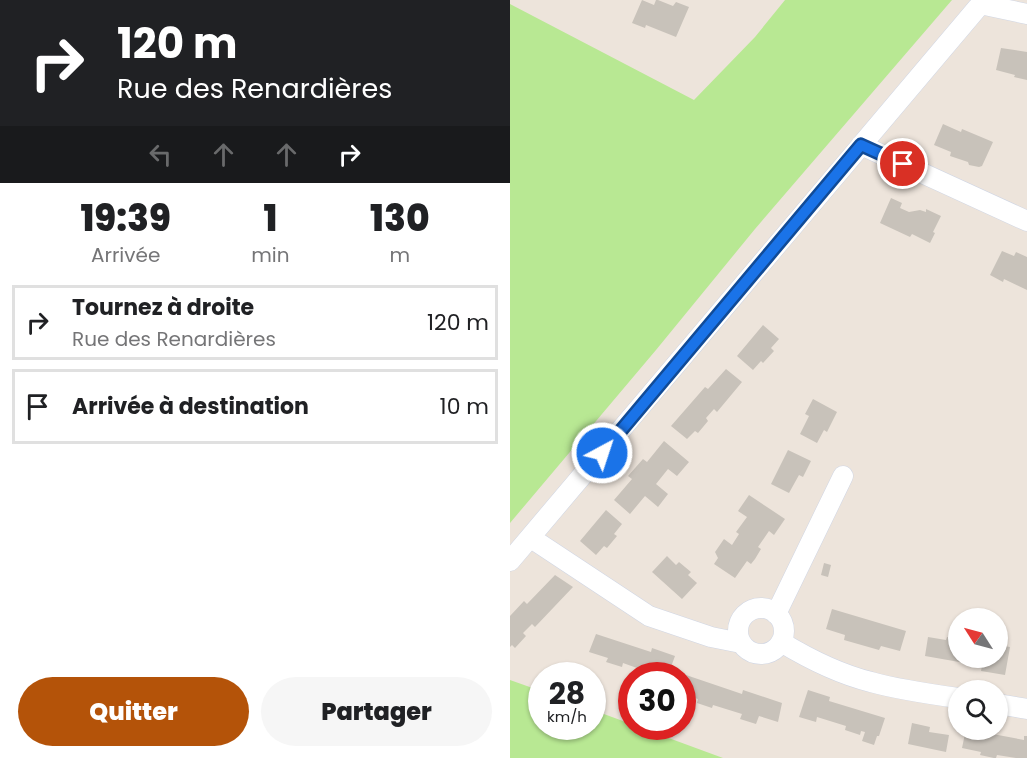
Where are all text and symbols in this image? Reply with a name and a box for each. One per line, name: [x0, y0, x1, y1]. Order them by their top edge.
text: 120 m: [117, 14, 238, 73]
icon: right: [18, 24, 96, 102]
text: Rue des Renardières: [117, 70, 392, 107]
icon: left: [144, 138, 177, 171]
icon: ahead: [207, 138, 240, 171]
icon: ahead: [270, 138, 303, 171]
icon: right: [333, 138, 366, 171]
pin: [877, 138, 928, 189]
icon: arrive: [886, 147, 919, 180]
text: 19:39: [80, 193, 171, 244]
text: 1: [263, 193, 277, 244]
text: 130: [370, 193, 430, 244]
text: Arrivée: [91, 241, 160, 269]
text: min: [251, 241, 290, 269]
text: m: [389, 241, 410, 269]
text: Tournez à droite: [72, 292, 254, 323]
icon: right: [21, 306, 54, 339]
text: 120 m: [427, 307, 489, 338]
text: Rue des Renardières: [72, 325, 276, 353]
icon: arrive: [21, 390, 54, 423]
text: Arrivée à destination: [72, 391, 309, 422]
text: 10 m: [440, 391, 489, 422]
position arrow: [570, 421, 634, 485]
north arrow: [948, 608, 1008, 668]
map controls: [948, 608, 1008, 740]
speed limit sign: 30: [618, 662, 696, 740]
text: 28: [549, 672, 585, 715]
button: Quitter: [18, 677, 249, 746]
button: Partager: [261, 677, 492, 746]
button: search: [948, 680, 1008, 740]
text: km/h: [547, 706, 587, 727]

